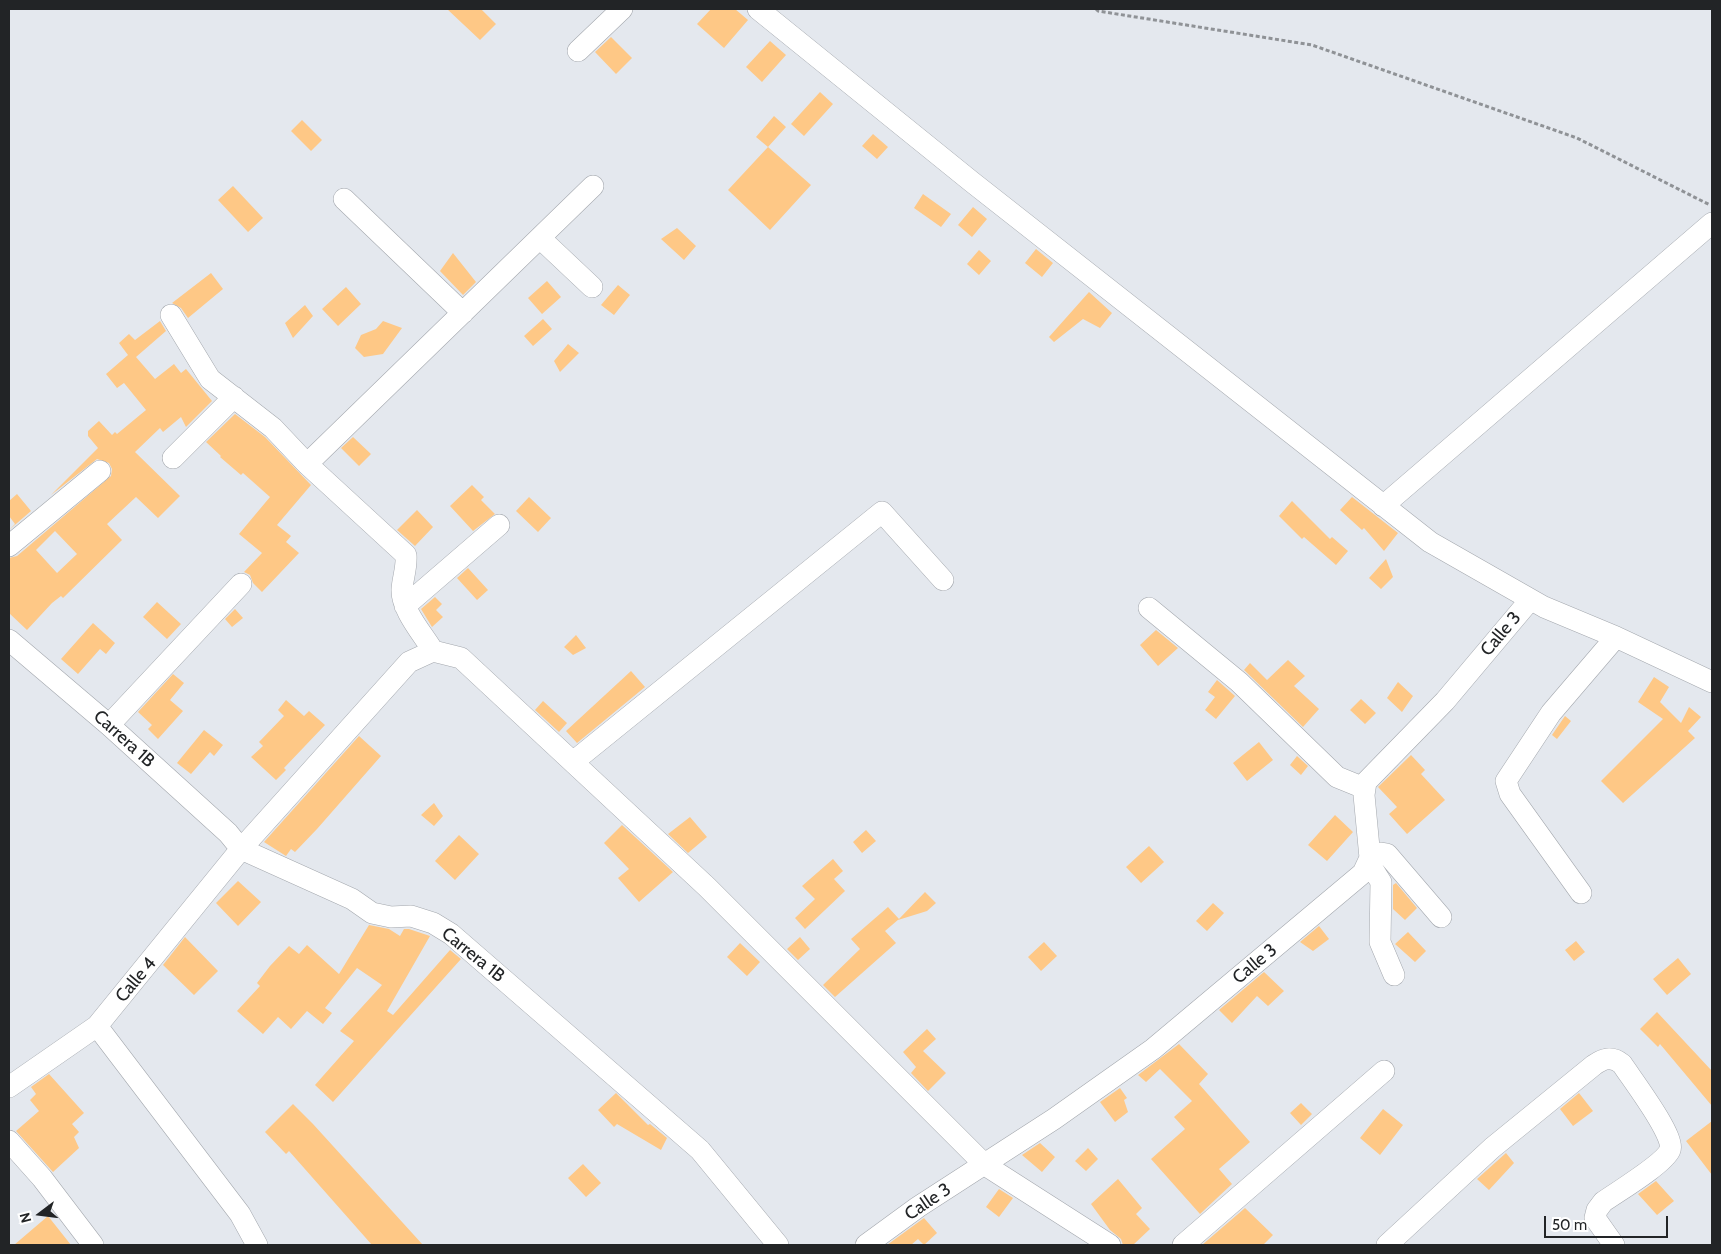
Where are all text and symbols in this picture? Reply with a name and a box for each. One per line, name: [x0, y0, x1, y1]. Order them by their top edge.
street label: Calle 3: [1476, 607, 1526, 661]
street label: Carrera 1B: [89, 706, 159, 772]
street label: Carrera 1B: [437, 923, 509, 987]
street label: Calle 3: [1228, 939, 1282, 989]
street label: Calle 4: [111, 953, 161, 1007]
street label: Calle 3: [901, 1179, 955, 1225]
north arrow: [15, 1189, 65, 1239]
scale bar: [1546, 1206, 1670, 1238]
text: N: [16, 1211, 35, 1225]
text: 50 m: [1552, 1216, 1587, 1234]

